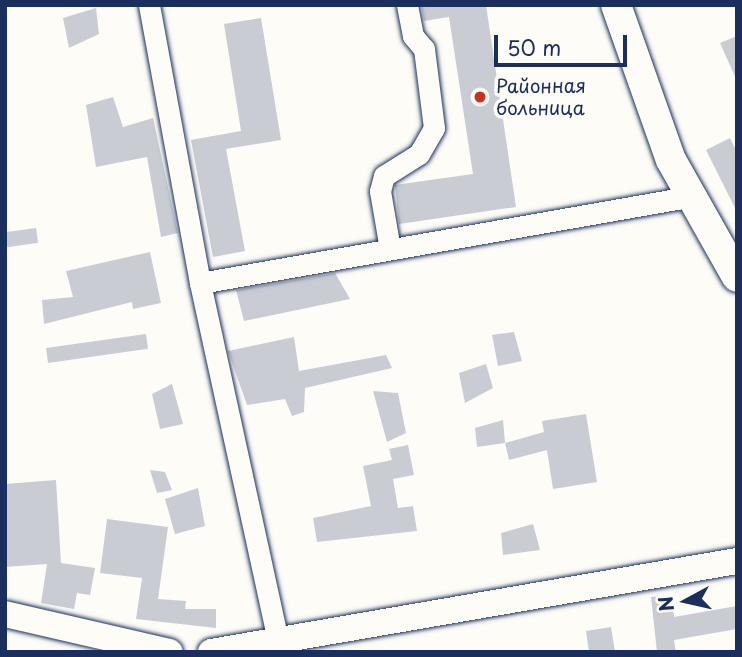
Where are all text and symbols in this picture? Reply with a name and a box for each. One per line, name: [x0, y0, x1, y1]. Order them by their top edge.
scale bar: [497, 21, 630, 65]
text: 50 m: [507, 31, 561, 63]
place label: Районная больница: [496, 75, 586, 119]
marker: Районная больница: [470, 87, 490, 107]
north arrow: [651, 566, 721, 636]
text: N: [650, 595, 680, 613]

